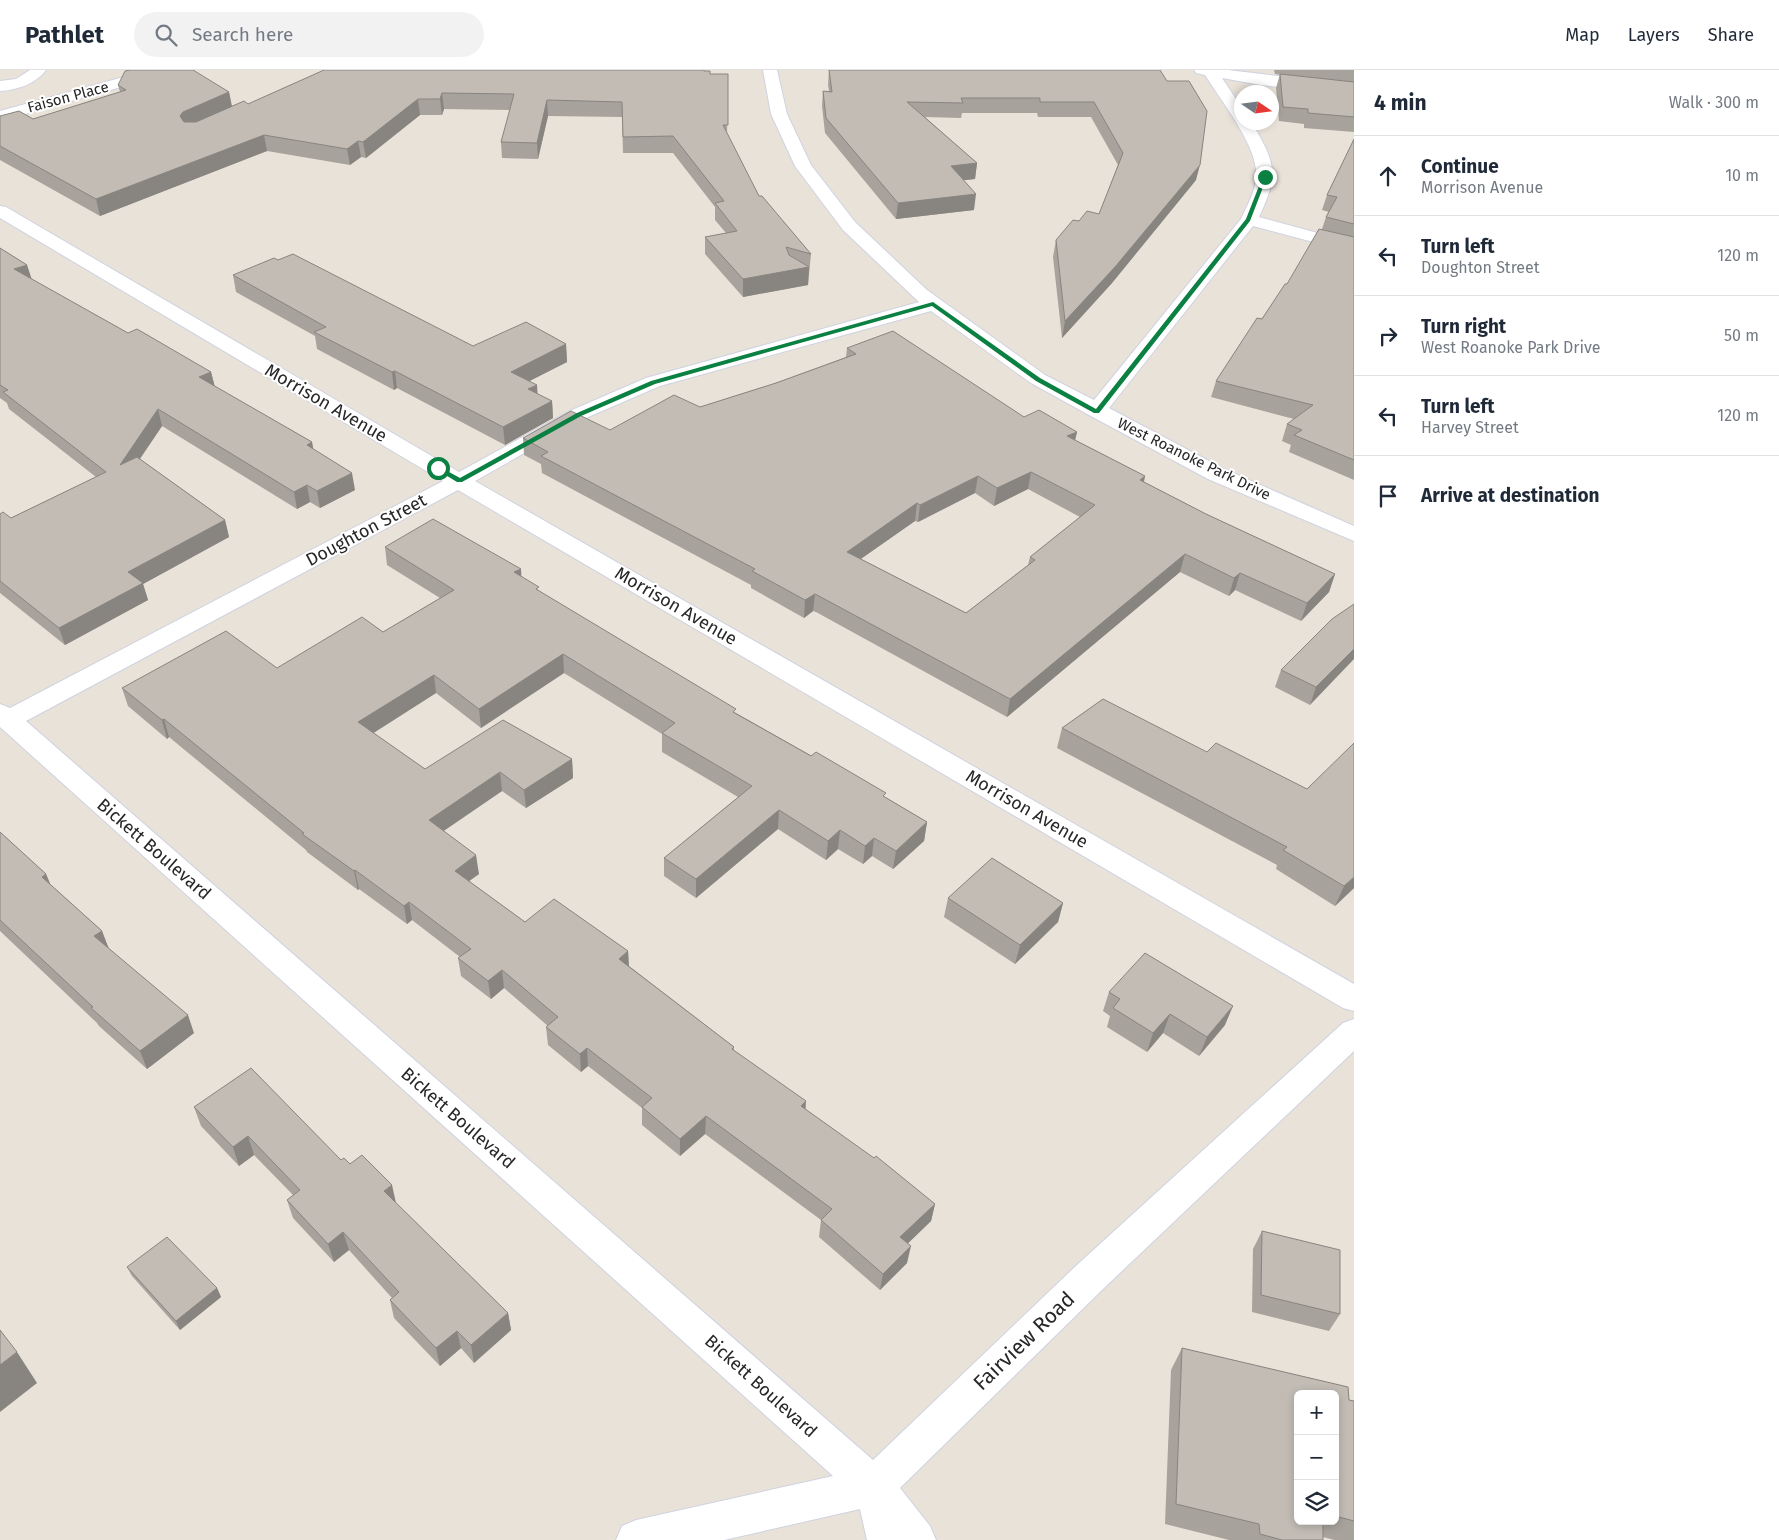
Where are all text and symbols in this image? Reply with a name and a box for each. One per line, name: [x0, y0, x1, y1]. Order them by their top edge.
search box: [134, 12, 484, 57]
text: Pathlet: [25, 21, 104, 49]
icon: search: [152, 21, 180, 49]
text: Search here: [192, 23, 293, 46]
text: Map: [1565, 24, 1600, 46]
text: Layers: [1628, 24, 1680, 46]
text: Share: [1708, 24, 1754, 46]
street label: Faison Place: [25, 78, 111, 116]
north arrow: [1234, 85, 1279, 130]
text: 4 min: [1374, 90, 1427, 116]
text: Walk · 300 m: [1669, 93, 1759, 112]
text: Continue: [1421, 155, 1499, 178]
icon: ahead: [1374, 162, 1402, 190]
route end: [1254, 166, 1277, 189]
text: 10 m: [1725, 166, 1759, 185]
text: Morrison Avenue: [1421, 178, 1543, 197]
text: Turn left: [1421, 235, 1495, 258]
icon: left: [1374, 242, 1402, 270]
text: 120 m: [1717, 246, 1759, 265]
text: Doughton Street: [1421, 258, 1540, 277]
text: Turn right: [1421, 315, 1506, 338]
icon: right: [1374, 322, 1402, 350]
text: 50 m: [1724, 326, 1759, 345]
text: West Roanoke Park Drive: [1421, 338, 1601, 357]
street label: Morrison Avenue: [261, 359, 391, 447]
text: Turn left: [1421, 395, 1495, 418]
icon: left: [1374, 402, 1402, 430]
text: 120 m: [1717, 406, 1759, 425]
street label: West Roanoke Park Drive: [1114, 414, 1274, 504]
text: Harvey Street: [1421, 418, 1519, 437]
route start: [427, 457, 450, 480]
icon: arrive: [1374, 482, 1402, 510]
text: Arrive at destination: [1421, 484, 1600, 507]
street label: Doughton Street: [302, 489, 430, 571]
street label: Morrison Avenue: [611, 562, 741, 650]
street label: Morrison Avenue: [962, 765, 1092, 853]
street label: Bickett Boulevard: [93, 794, 215, 904]
street label: Bickett Boulevard: [397, 1063, 519, 1173]
street label: Fairview Road: [968, 1286, 1080, 1396]
street label: Bickett Boulevard: [700, 1330, 822, 1442]
map controls: [1294, 1390, 1339, 1525]
button: +: [1294, 1390, 1339, 1435]
button: −: [1294, 1435, 1339, 1480]
button: layers: [1294, 1480, 1339, 1525]

